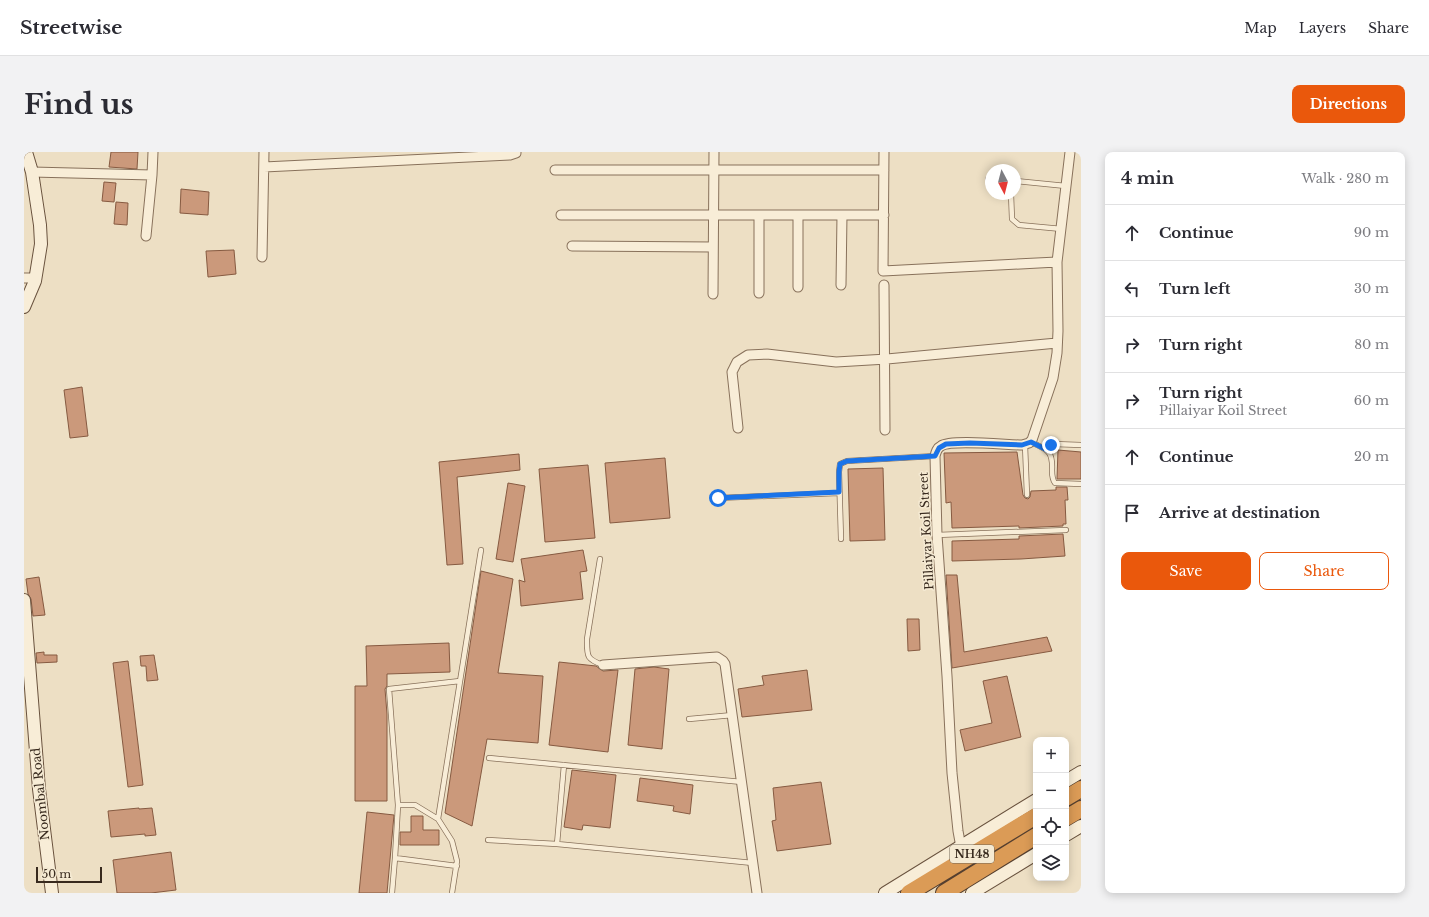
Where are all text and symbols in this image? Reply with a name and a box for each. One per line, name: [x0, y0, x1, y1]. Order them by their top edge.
text: Streetwise: [20, 16, 122, 39]
text: Map: [1244, 19, 1277, 37]
text: Layers: [1299, 19, 1346, 37]
text: Share: [1368, 19, 1409, 37]
button: Directions: [1292, 85, 1405, 123]
text: Find us: [24, 87, 134, 122]
north arrow: [985, 164, 1021, 200]
text: 4 min: [1121, 168, 1174, 189]
text: Walk · 280 m: [1302, 170, 1389, 187]
icon: ahead: [1121, 222, 1143, 244]
text: Continue: [1159, 223, 1234, 242]
text: 90 m: [1354, 224, 1389, 241]
icon: left: [1121, 278, 1143, 300]
text: Turn left: [1159, 279, 1230, 298]
text: 30 m: [1354, 280, 1389, 297]
icon: right: [1121, 334, 1143, 356]
text: Turn right: [1159, 335, 1242, 354]
text: 80 m: [1354, 336, 1389, 353]
text: Turn right: [1159, 383, 1242, 402]
icon: right: [1121, 390, 1143, 412]
text: 60 m: [1354, 392, 1389, 409]
text: Pillaiyar Koil Street: [1159, 402, 1287, 419]
route end: [1042, 436, 1060, 454]
icon: ahead: [1121, 446, 1143, 468]
text: Continue: [1159, 447, 1234, 466]
text: 20 m: [1354, 448, 1389, 465]
street label: Pillaiyar Koil Street: [915, 471, 937, 590]
route start: [709, 489, 727, 507]
icon: arrive: [1121, 502, 1143, 524]
text: Arrive at destination: [1159, 503, 1320, 522]
button: Save: [1121, 552, 1251, 590]
button: Share: [1259, 552, 1389, 590]
map controls: [1033, 737, 1069, 881]
button: +: [1033, 737, 1069, 773]
street label: Noombal Road: [28, 747, 52, 841]
button: −: [1033, 773, 1069, 809]
button: locate: [1033, 809, 1069, 845]
road number: NH48: [950, 845, 994, 863]
button: layers: [1033, 845, 1069, 881]
scale bar: [36, 865, 102, 884]
text: 50 m: [42, 867, 71, 881]

